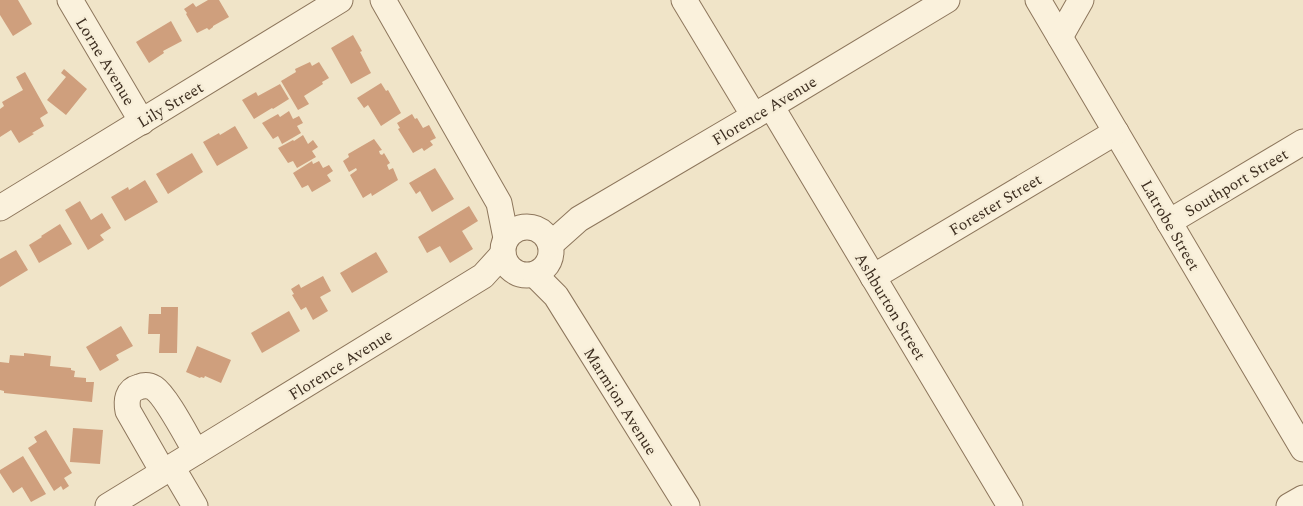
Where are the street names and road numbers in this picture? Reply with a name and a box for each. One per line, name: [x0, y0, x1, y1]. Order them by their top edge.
street label: Lorne Avenue: [69, 13, 141, 110]
street label: Florence Avenue: [708, 70, 821, 152]
street label: Lily Street: [133, 75, 208, 134]
street label: Southport Street: [1180, 142, 1293, 223]
street label: Forester Street: [945, 167, 1047, 242]
street label: Latrobe Street: [1134, 176, 1206, 276]
street label: Ashburton Street: [848, 248, 932, 365]
street label: Florence Avenue: [284, 323, 397, 406]
street label: Marmion Avenue: [577, 343, 663, 460]

